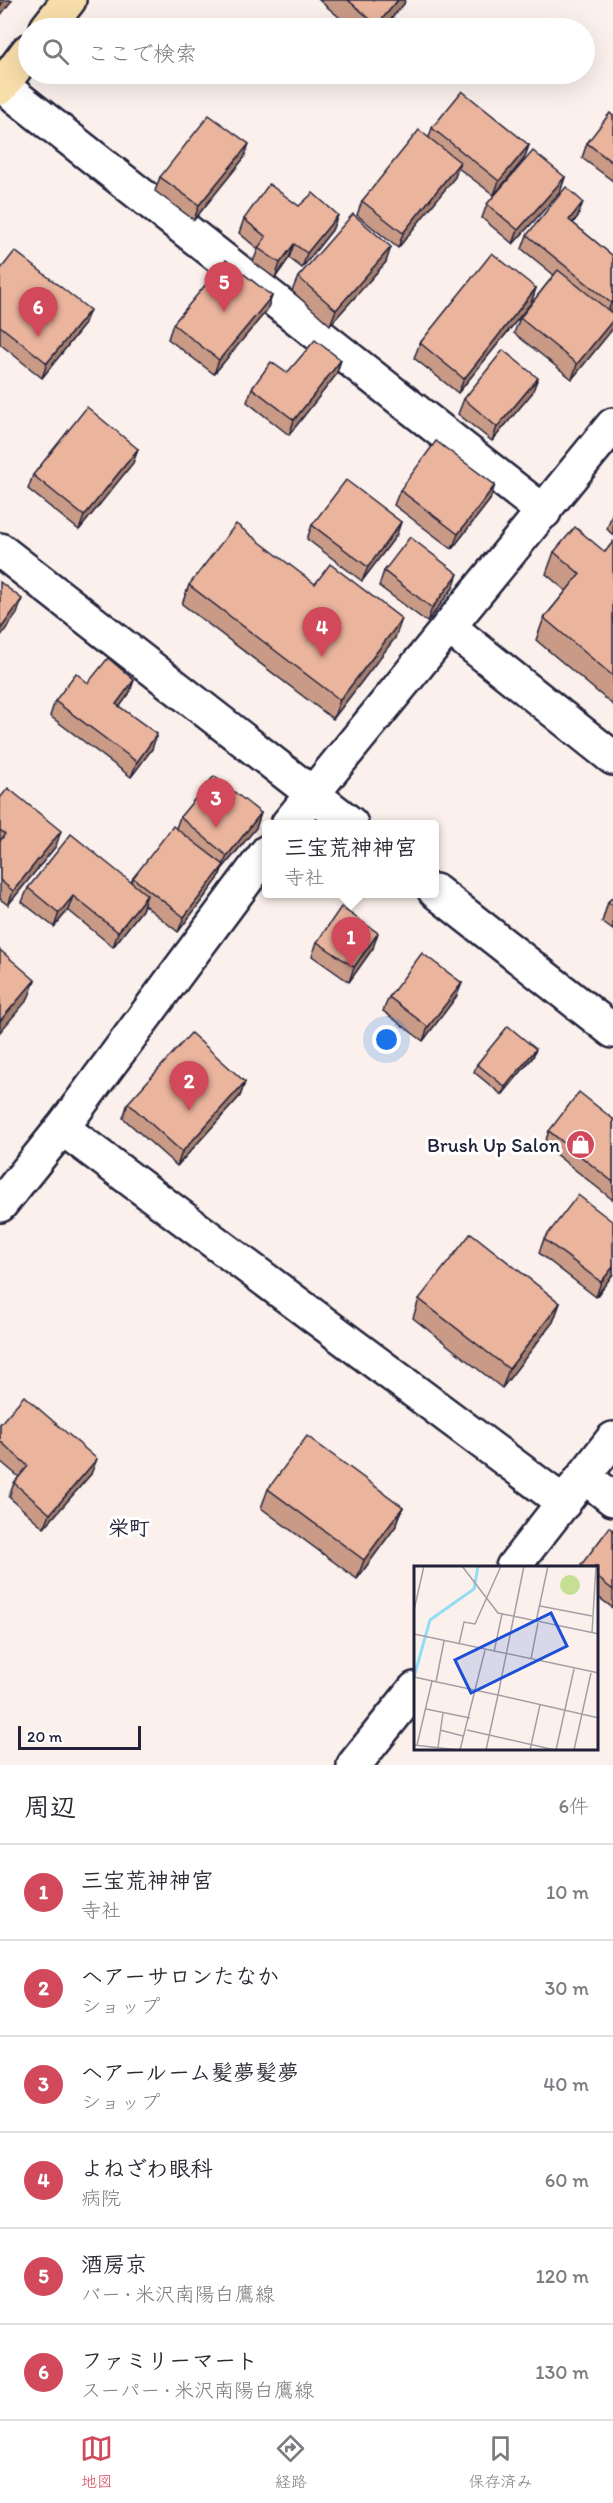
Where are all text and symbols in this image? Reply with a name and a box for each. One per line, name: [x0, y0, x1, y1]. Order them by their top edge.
search box: [18, 18, 595, 84]
icon: search: [39, 35, 72, 68]
text: ここで検索: [87, 40, 197, 67]
pin: 5: [204, 262, 244, 312]
pin: 6: [18, 288, 57, 337]
pin: 4: [302, 608, 342, 657]
pin: 3: [196, 778, 236, 828]
popup: [262, 820, 439, 898]
text: 三宝荒神神宮: [284, 834, 417, 861]
text: 寺社: [284, 865, 324, 889]
pin: 1: [332, 918, 370, 967]
your location: [372, 1025, 401, 1054]
pin: 2: [170, 1062, 208, 1111]
shop icon: Brush Up Salon: [565, 1129, 597, 1161]
place label: Brush Up Salon: [427, 1133, 560, 1157]
district label: 栄町: [108, 1515, 150, 1540]
inset map: [414, 1566, 598, 1750]
scale bar: [18, 1723, 141, 1750]
text: 20 m: [27, 1727, 62, 1746]
text: 周辺: [24, 1791, 76, 1823]
text: 6件: [558, 1794, 589, 1818]
text: 三宝荒神神宮: [81, 1867, 213, 1894]
text: 1: [39, 1880, 48, 1904]
text: 10 m: [546, 1880, 589, 1904]
text: 寺社: [81, 1898, 121, 1922]
text: ヘアーサロンたなか: [81, 1963, 279, 1990]
text: 2: [38, 1976, 49, 2000]
text: 30 m: [544, 1976, 589, 2000]
text: ショップ: [81, 1994, 160, 2018]
text: ヘアールーム髪夢髪夢: [81, 2059, 299, 2086]
text: 3: [38, 2072, 49, 2096]
text: 40 m: [543, 2072, 589, 2096]
text: ショップ: [81, 2090, 160, 2114]
text: よねざわ眼科: [81, 2155, 213, 2182]
text: 4: [37, 2168, 50, 2192]
text: 60 m: [545, 2168, 589, 2192]
text: 病院: [81, 2186, 121, 2210]
text: 酒房京: [81, 2251, 147, 2278]
text: 5: [38, 2264, 49, 2288]
text: 120 m: [536, 2264, 589, 2288]
text: バー · 米沢南陽白鷹線: [81, 2282, 275, 2306]
text: ファミリーマート: [81, 2347, 258, 2374]
text: 6: [38, 2360, 49, 2384]
text: 130 m: [535, 2360, 589, 2384]
text: スーパー · 米沢南陽白鷹線: [81, 2378, 314, 2402]
tab: 地図: [80, 2432, 113, 2492]
tab: 経路: [274, 2432, 307, 2492]
tab: 保存済み: [468, 2432, 532, 2492]

